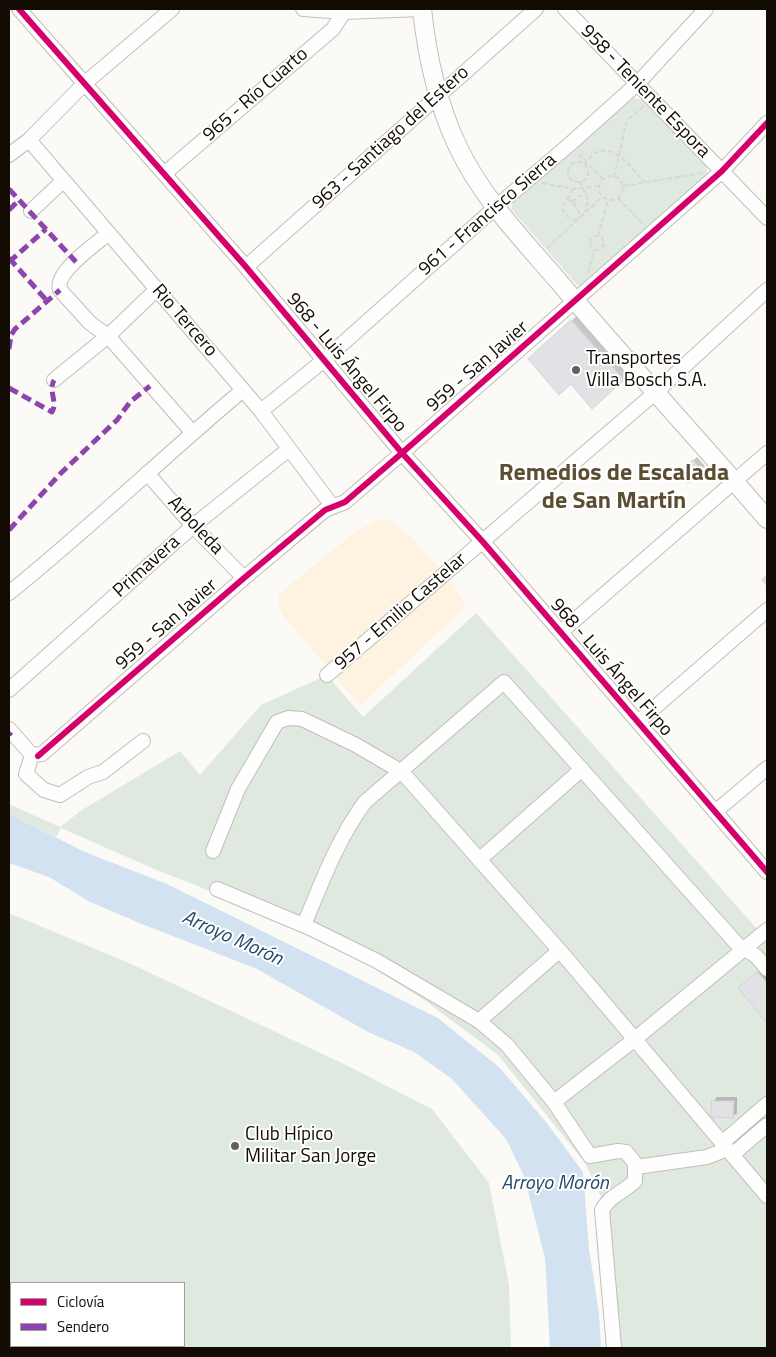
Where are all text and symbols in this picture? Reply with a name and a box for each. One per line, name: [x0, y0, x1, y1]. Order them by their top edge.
street label: 958 - Teniente Espora: [575, 21, 715, 163]
street label: 965 - Río Cuarto: [199, 43, 313, 147]
street label: 963 - Santiago del Estero: [308, 62, 474, 214]
street label: 961 - Francisco Sierra: [415, 149, 561, 281]
street label: Rio Tercero: [146, 280, 222, 362]
street label: 968 - Luis Ángel Firpo: [281, 289, 411, 437]
street label: 959 - San Javier: [423, 317, 533, 417]
place label: Transportes Villa Bosch S.A.: [586, 348, 707, 392]
marker: Transportes Villa Bosch S.A.: [570, 364, 582, 376]
district label: Remedios de Escalada de San Martín: [499, 460, 729, 516]
street label: Arboleda: [162, 492, 228, 560]
street label: Primavera: [109, 531, 185, 603]
street label: 957 - Emilio Castelar: [330, 548, 472, 676]
street label: 959 - San Javier: [112, 575, 222, 675]
street label: 968 - Luis Ángel Firpo: [545, 594, 677, 742]
water label: Arroyo Morón: [178, 906, 286, 972]
place label: Club Hípico Militar San Jorge: [245, 1124, 376, 1168]
marker: Club Hípico Militar San Jorge: [229, 1140, 241, 1152]
water label: Arroyo Morón: [501, 1172, 609, 1196]
legend: [10, 1282, 185, 1347]
text: Ciclovía: [57, 1290, 104, 1313]
text: Sendero: [57, 1315, 109, 1338]

